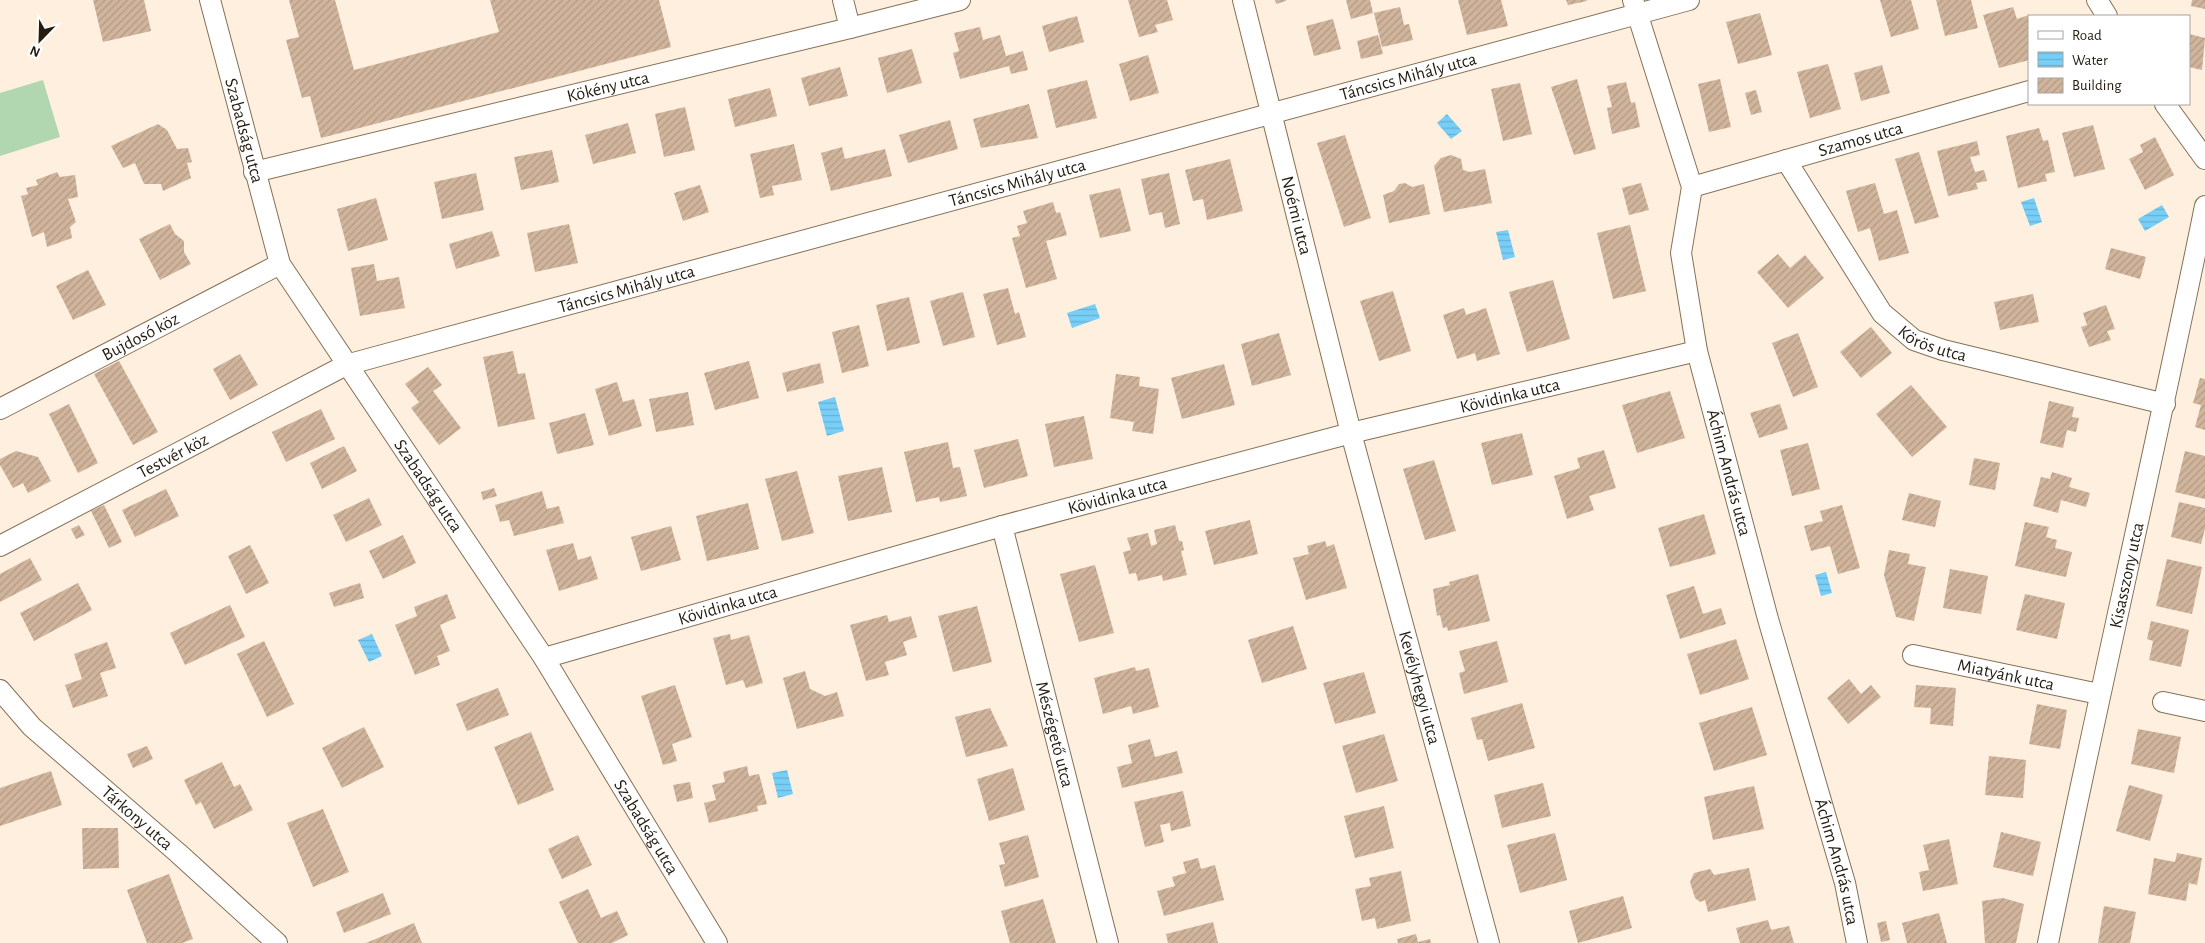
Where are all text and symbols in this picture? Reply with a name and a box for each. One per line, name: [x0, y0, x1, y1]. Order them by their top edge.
north arrow: [15, 15, 65, 65]
legend: [2028, 15, 2190, 105]
text: Road: [2072, 28, 2102, 43]
text: N: [28, 43, 43, 59]
street label: Táncsics Mihály utca: [1338, 50, 1479, 104]
text: Water: [2072, 53, 2108, 68]
street label: Kökény utca: [565, 69, 651, 106]
street label: Szabadság utca: [221, 76, 266, 185]
text: Building: [2072, 78, 2122, 93]
street label: Szamos utca: [1816, 119, 1905, 161]
street label: Táncsics Mihály utca: [947, 156, 1088, 211]
street label: Noémi utca: [1277, 174, 1314, 257]
street label: Táncsics Mihály utca: [556, 263, 697, 317]
street label: Bujdosó köz: [99, 310, 182, 365]
street label: Körös utca: [1894, 323, 1968, 365]
street label: Kövidinka utca: [1458, 376, 1562, 417]
street label: Áchim András utca: [1703, 407, 1754, 538]
street label: Testvér köz: [135, 431, 211, 482]
street label: Szabadság utca: [390, 437, 465, 536]
street label: Kövidinka utca: [1066, 474, 1169, 518]
street label: Kisasszony utca: [2107, 521, 2148, 630]
street label: Kövidinka utca: [676, 583, 779, 629]
street label: Kevélyhegyi utca: [1395, 629, 1443, 746]
street label: Miatyánk utca: [1956, 657, 2056, 694]
street label: Mészégető utca: [1032, 680, 1076, 789]
street label: Szabadság utca: [610, 777, 681, 878]
street label: Tárkony utca: [98, 783, 176, 854]
street label: Áchim András utca: [1811, 796, 1861, 927]

